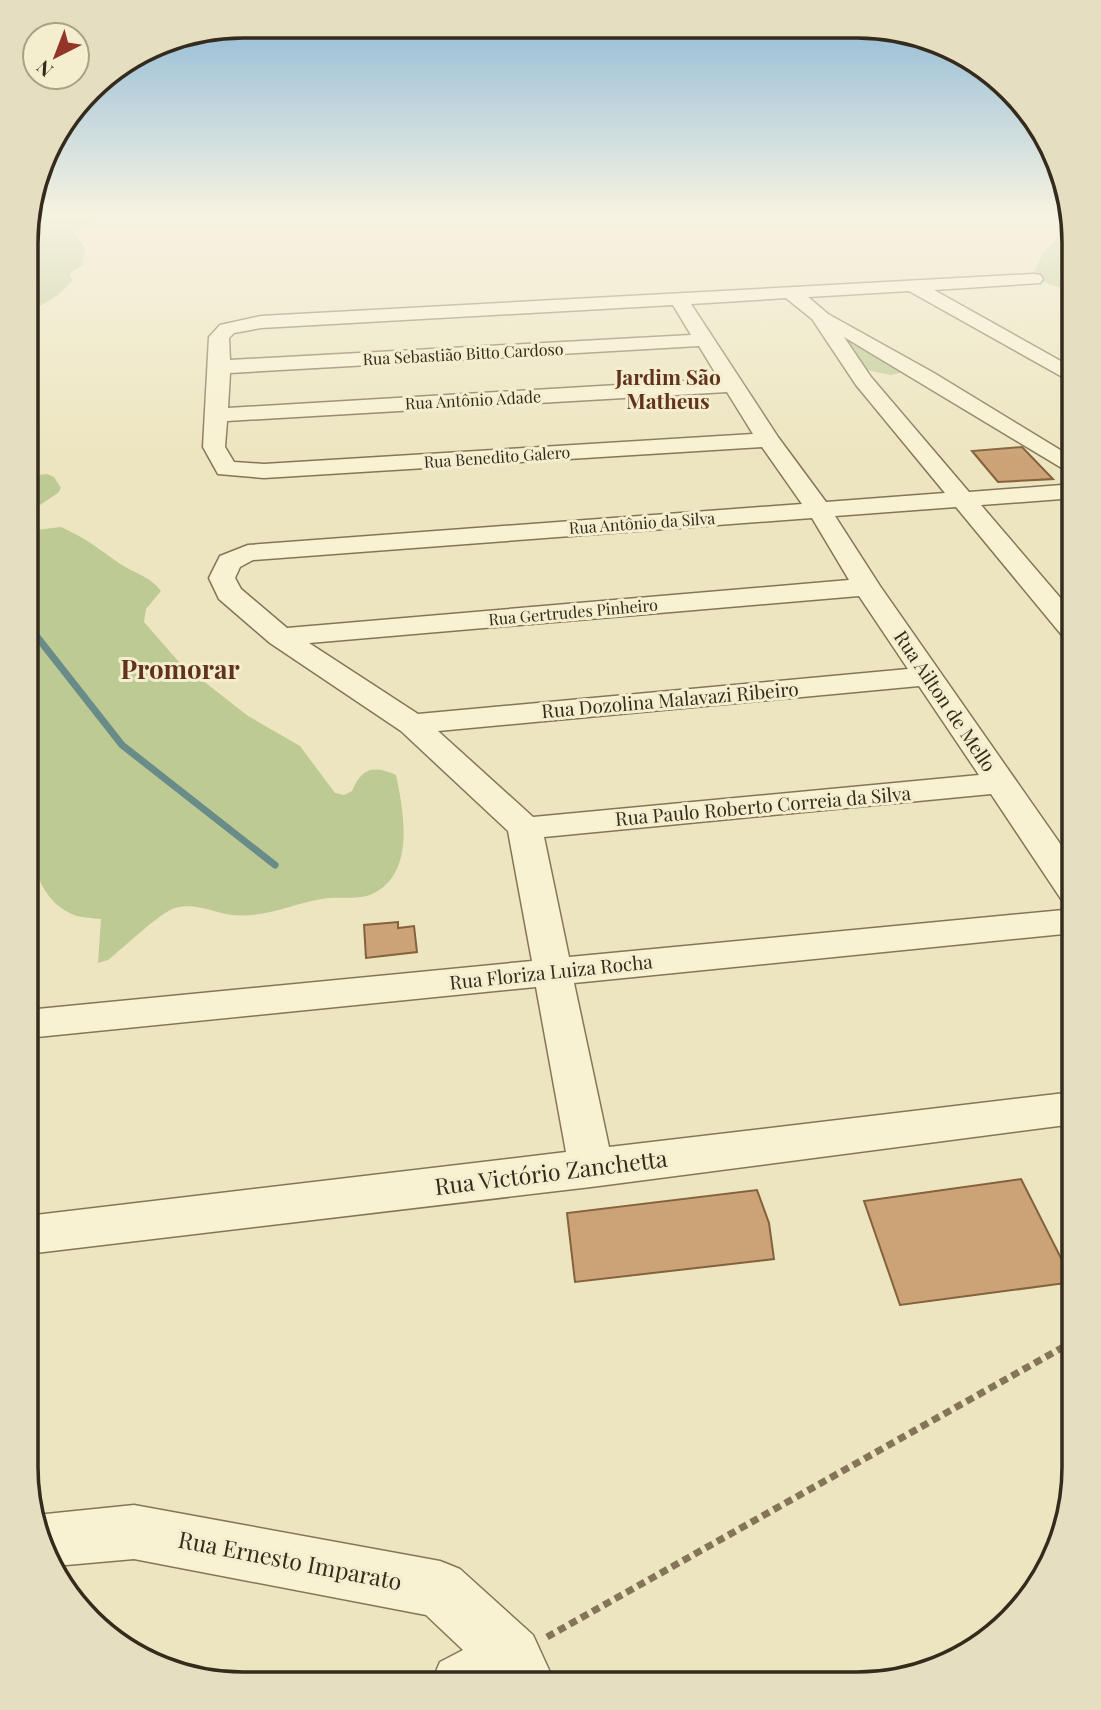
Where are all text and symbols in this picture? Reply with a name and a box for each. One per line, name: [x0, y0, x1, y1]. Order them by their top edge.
north arrow: [21, 21, 91, 91]
text: N: [30, 55, 58, 84]
street label: Rua Sebastião Bitto Cardoso: [362, 338, 564, 369]
district label: Jardim São Matheus: [614, 362, 721, 414]
street label: Rua Antônio Adade: [404, 385, 542, 414]
street label: Rua Benedito Galero: [423, 441, 571, 472]
street label: Rua Antônio da Silva: [568, 507, 716, 538]
street label: Rua Gertrudes Pinheiro: [487, 594, 659, 629]
street label: Rua Ailton de Mello: [889, 625, 1003, 776]
district label: Promorar: [120, 651, 240, 686]
street label: Rua Dozolina Malavazi Ribeiro: [540, 675, 800, 723]
street label: Rua Paulo Roberto Correia da Silva: [614, 779, 912, 831]
street label: Rua Floriza Luiza Rocha: [448, 947, 654, 995]
street label: Rua Victório Zanchetta: [433, 1142, 669, 1201]
street label: Rua Ernesto Imparato: [176, 1523, 405, 1596]

